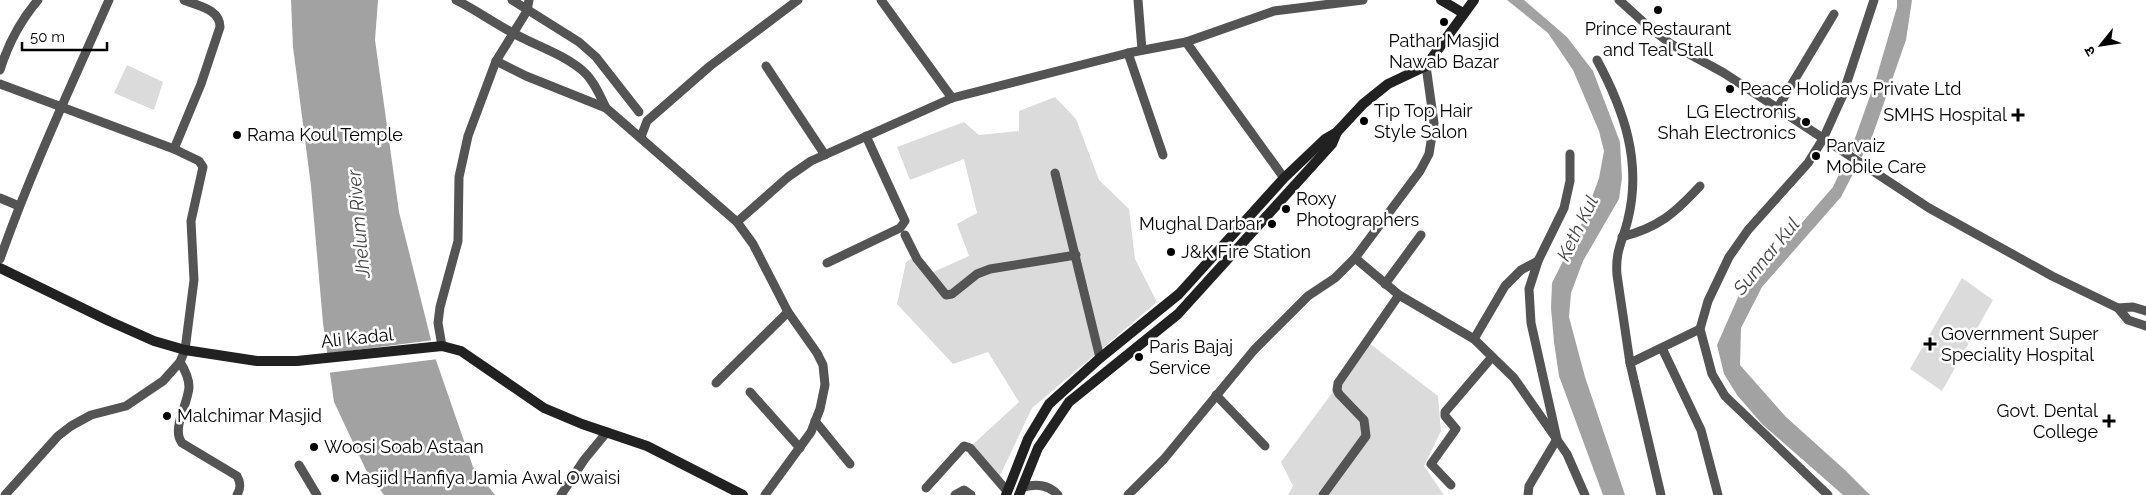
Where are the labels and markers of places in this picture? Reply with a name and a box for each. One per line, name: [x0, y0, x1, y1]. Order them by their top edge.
marker: Prince Restaurant and Teal Stall: [1652, 4, 1664, 16]
marker: Pathar Masjid Nawab Bazar: [1438, 16, 1450, 28]
place label: Prince Restaurant and Teal Stall: [1585, 18, 1731, 60]
place label: Pathar Masjid Nawab Bazar: [1388, 30, 1500, 72]
place label: Peace Holidays Private Ltd: [1740, 78, 1962, 99]
marker: Peace Holidays Private Ltd: [1724, 83, 1736, 95]
place label: Tip Top Hair Style Salon: [1374, 100, 1473, 142]
place label: LG Electronis Shah Electronics: [1658, 101, 1796, 143]
place label: SMHS Hospital: [1883, 104, 2007, 125]
marker: SMHS Hospital: [2011, 108, 2025, 122]
marker: Tip Top Hair Style Salon: [1358, 115, 1370, 127]
marker: LG Electronis Shah Electronics: [1800, 116, 1812, 128]
place label: Rama Koul Temple: [247, 124, 403, 145]
marker: Rama Koul Temple: [231, 129, 243, 141]
place label: Parvaiz Mobile Care: [1826, 135, 1927, 177]
marker: Parvaiz Mobile Care: [1810, 150, 1822, 162]
place label: Roxy Photographers: [1296, 188, 1420, 230]
marker: Roxy Photographers: [1280, 203, 1292, 215]
place label: Mughal Darbar: [1139, 213, 1263, 234]
marker: Mughal Darbar: [1266, 218, 1278, 230]
place label: J&K Fire Station: [1181, 241, 1311, 262]
marker: J&K Fire Station: [1165, 246, 1177, 258]
place label: Government Super Speciality Hospital: [1941, 323, 2099, 365]
place label: Paris Bajaj Service: [1149, 336, 1233, 378]
marker: Government Super Speciality Hospital: [1923, 337, 1937, 351]
marker: Paris Bajaj Service: [1133, 351, 1145, 363]
place label: Govt. Dental College: [1997, 400, 2098, 442]
place label: Malchimar Masjid: [177, 405, 322, 426]
marker: Malchimar Masjid: [161, 410, 173, 422]
marker: Govt. Dental College: [2102, 414, 2116, 428]
place label: Woosi Soab Astaan: [324, 436, 484, 457]
marker: Woosi Soab Astaan: [308, 441, 320, 453]
place label: Masjid Hanfiya Jamia Awal Owaisi: [345, 467, 620, 488]
marker: Masjid Hanfiya Jamia Awal Owaisi: [329, 472, 341, 484]

